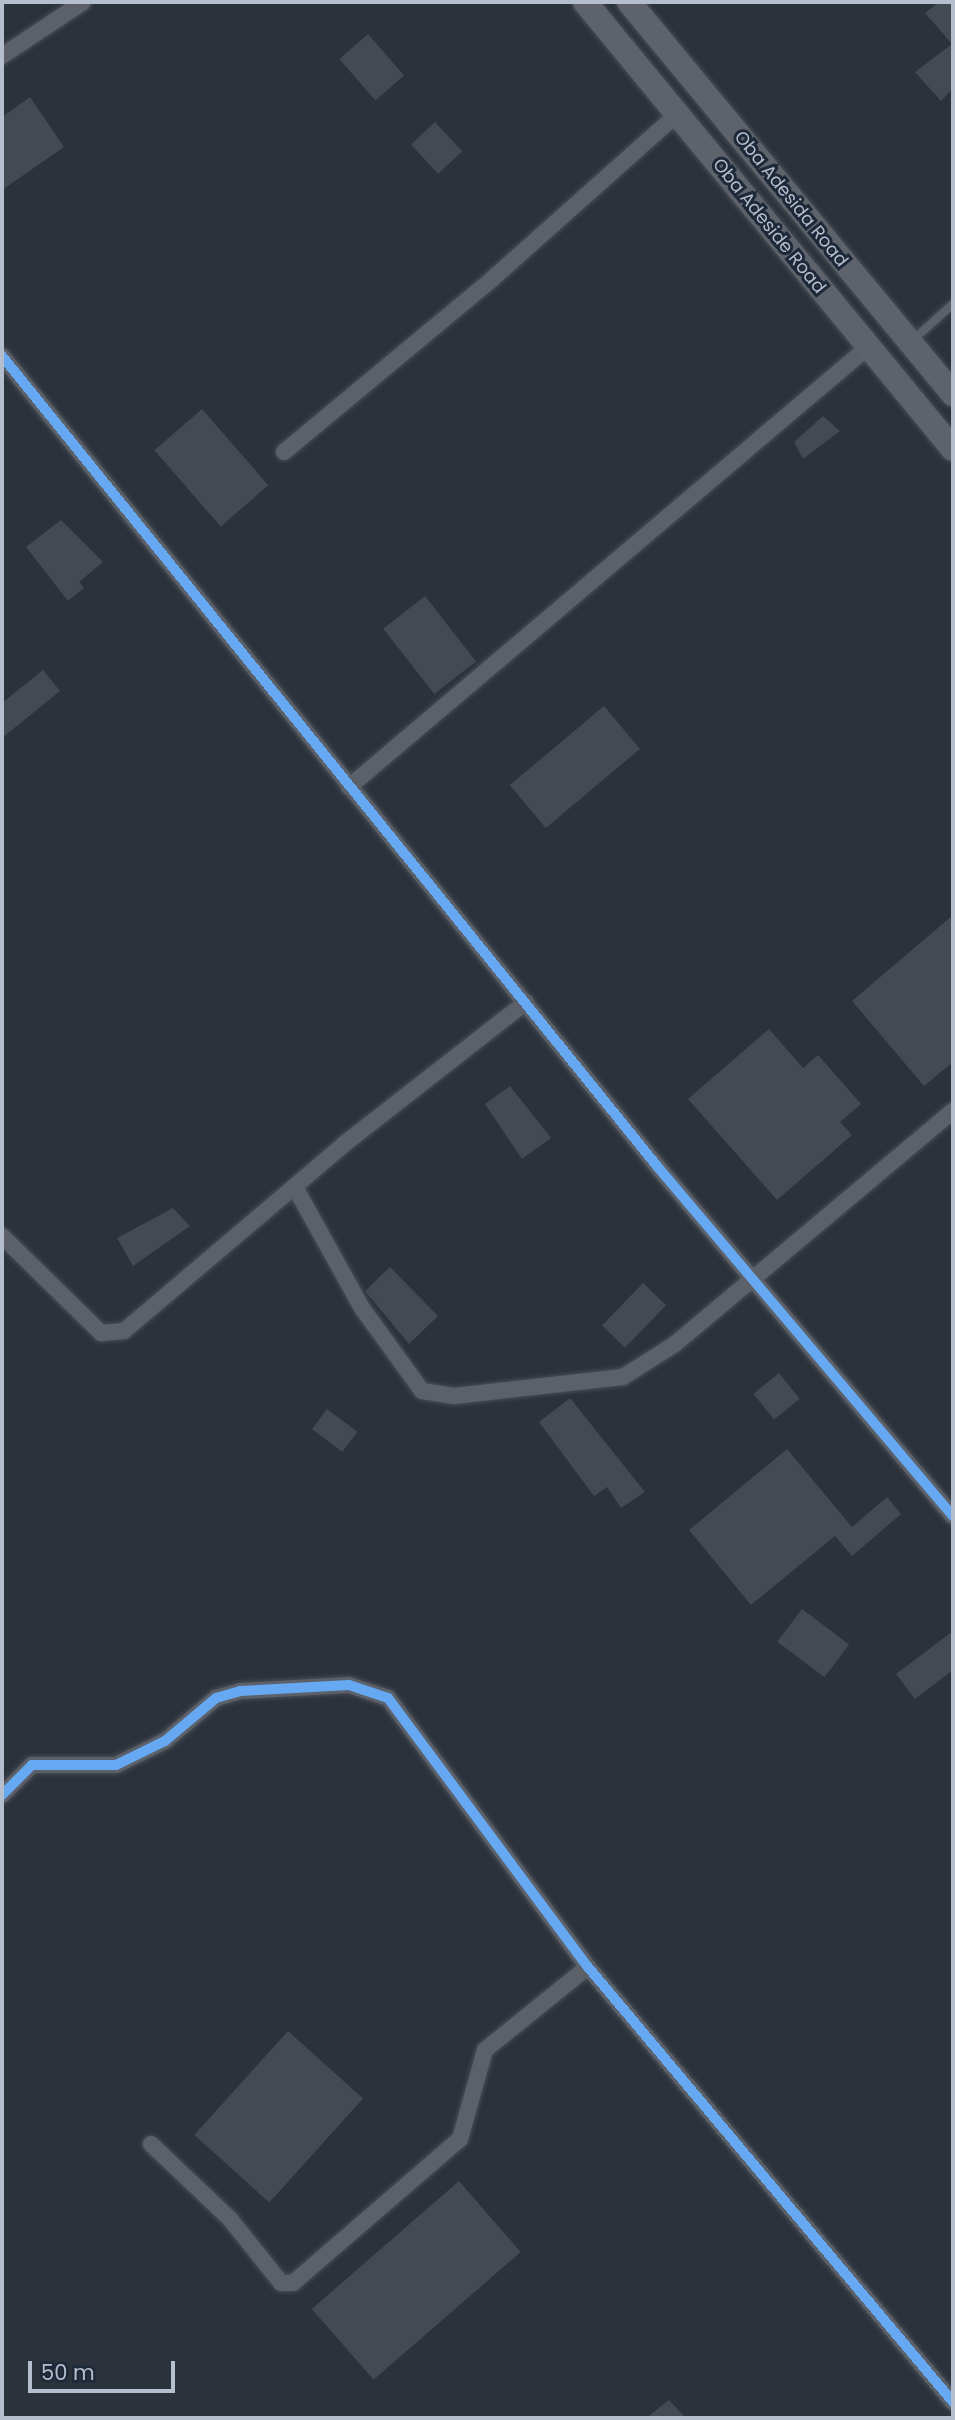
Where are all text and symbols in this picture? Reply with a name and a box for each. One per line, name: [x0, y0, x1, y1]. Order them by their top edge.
street label: Oba Adesida Road: [730, 127, 852, 271]
street label: Oba Adeside Road: [708, 154, 830, 298]
scale bar: [32, 2346, 178, 2390]
text: 50 m: [41, 2358, 95, 2387]

